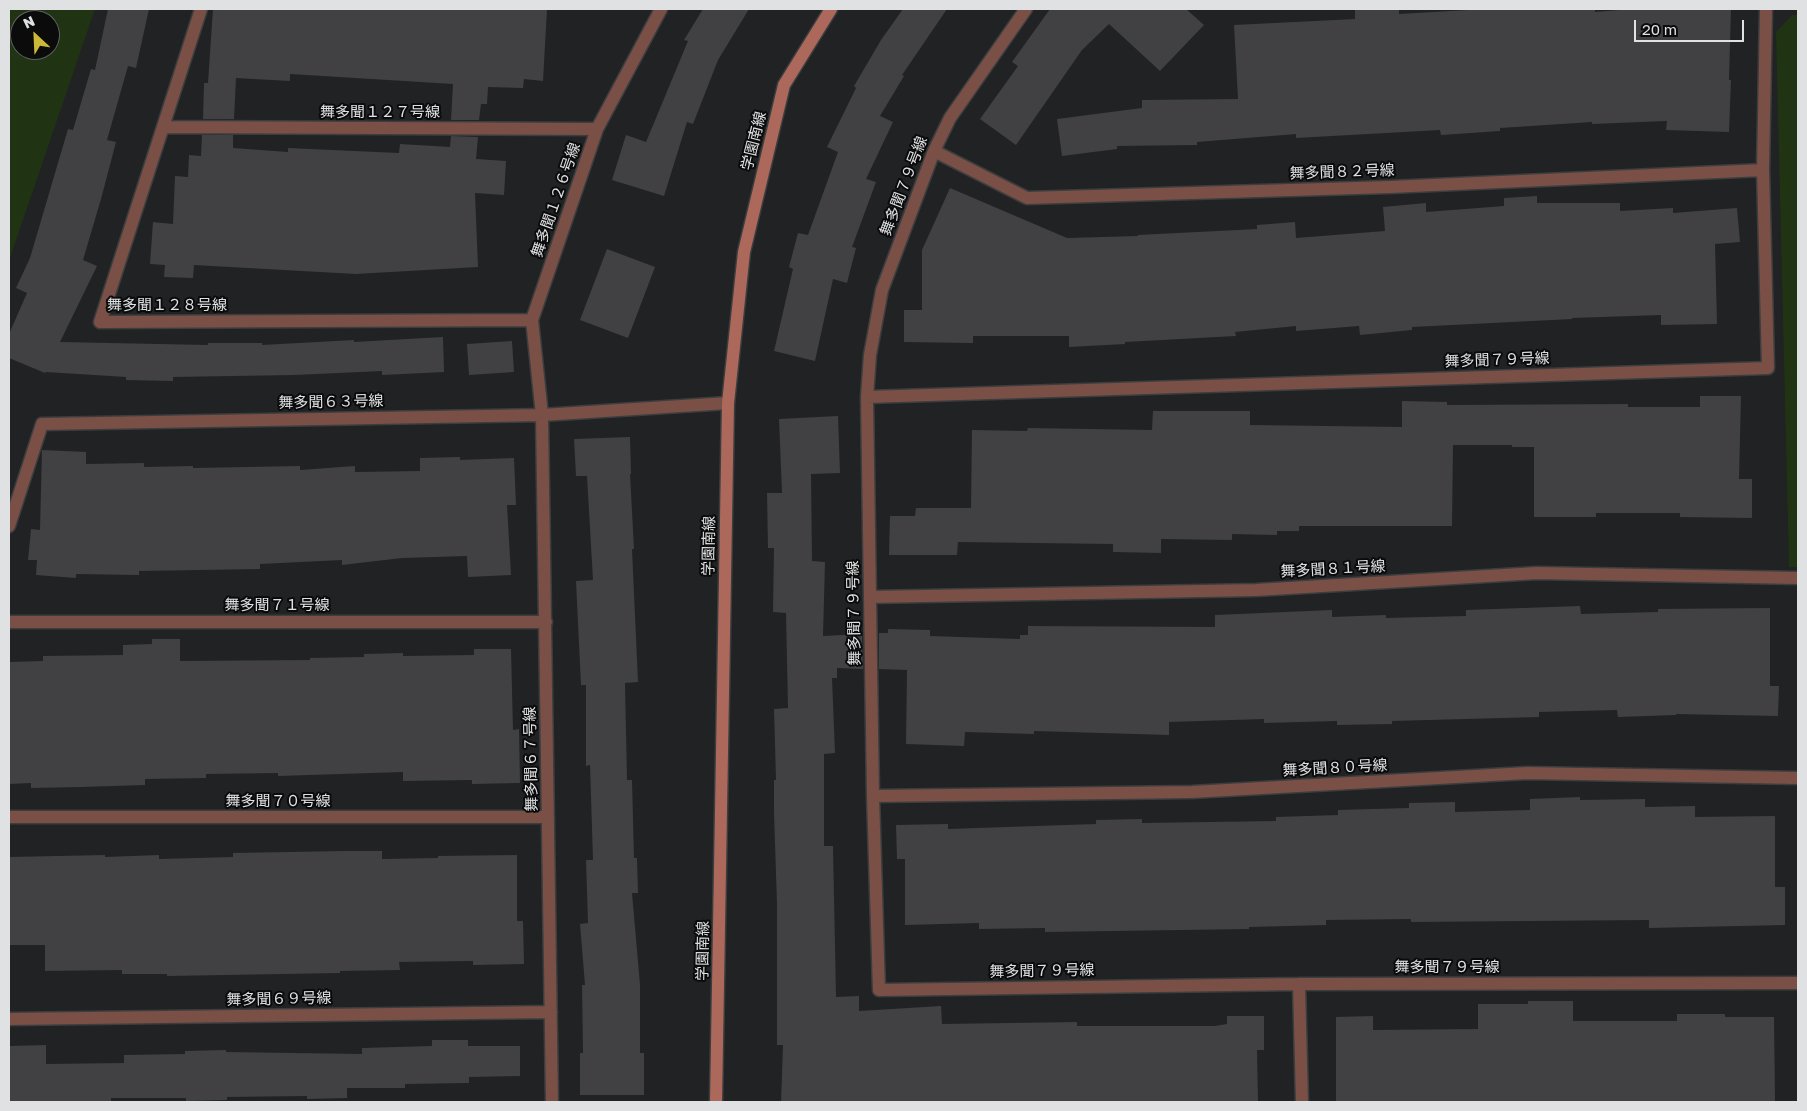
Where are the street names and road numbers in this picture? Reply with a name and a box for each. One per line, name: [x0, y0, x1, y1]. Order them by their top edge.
street label: 舞多聞１２７号線: [320, 103, 440, 121]
street label: 学園南線: [738, 110, 770, 172]
street label: 舞多聞７９号線: [877, 134, 931, 238]
street label: 舞多聞１２６号線: [528, 140, 584, 260]
street label: 舞多聞８２号線: [1289, 161, 1395, 183]
street label: 舞多聞１２８号線: [107, 296, 227, 314]
street label: 舞多聞７９号線: [1444, 349, 1550, 371]
street label: 舞多聞６３号線: [278, 392, 384, 412]
street label: 学園南線: [699, 516, 719, 576]
street label: 舞多聞８１号線: [1280, 557, 1386, 581]
street label: 舞多聞７９号線: [844, 560, 864, 666]
street label: 舞多聞７１号線: [225, 596, 329, 614]
street label: 舞多聞６７号線: [521, 706, 541, 812]
street label: 舞多聞８０号線: [1282, 756, 1388, 780]
street label: 舞多聞７０号線: [226, 792, 330, 810]
street label: 学園南線: [693, 921, 713, 981]
street label: 舞多聞７９号線: [1395, 958, 1499, 976]
street label: 舞多聞７９号線: [989, 961, 1095, 981]
street label: 舞多聞６９号線: [226, 989, 332, 1009]

